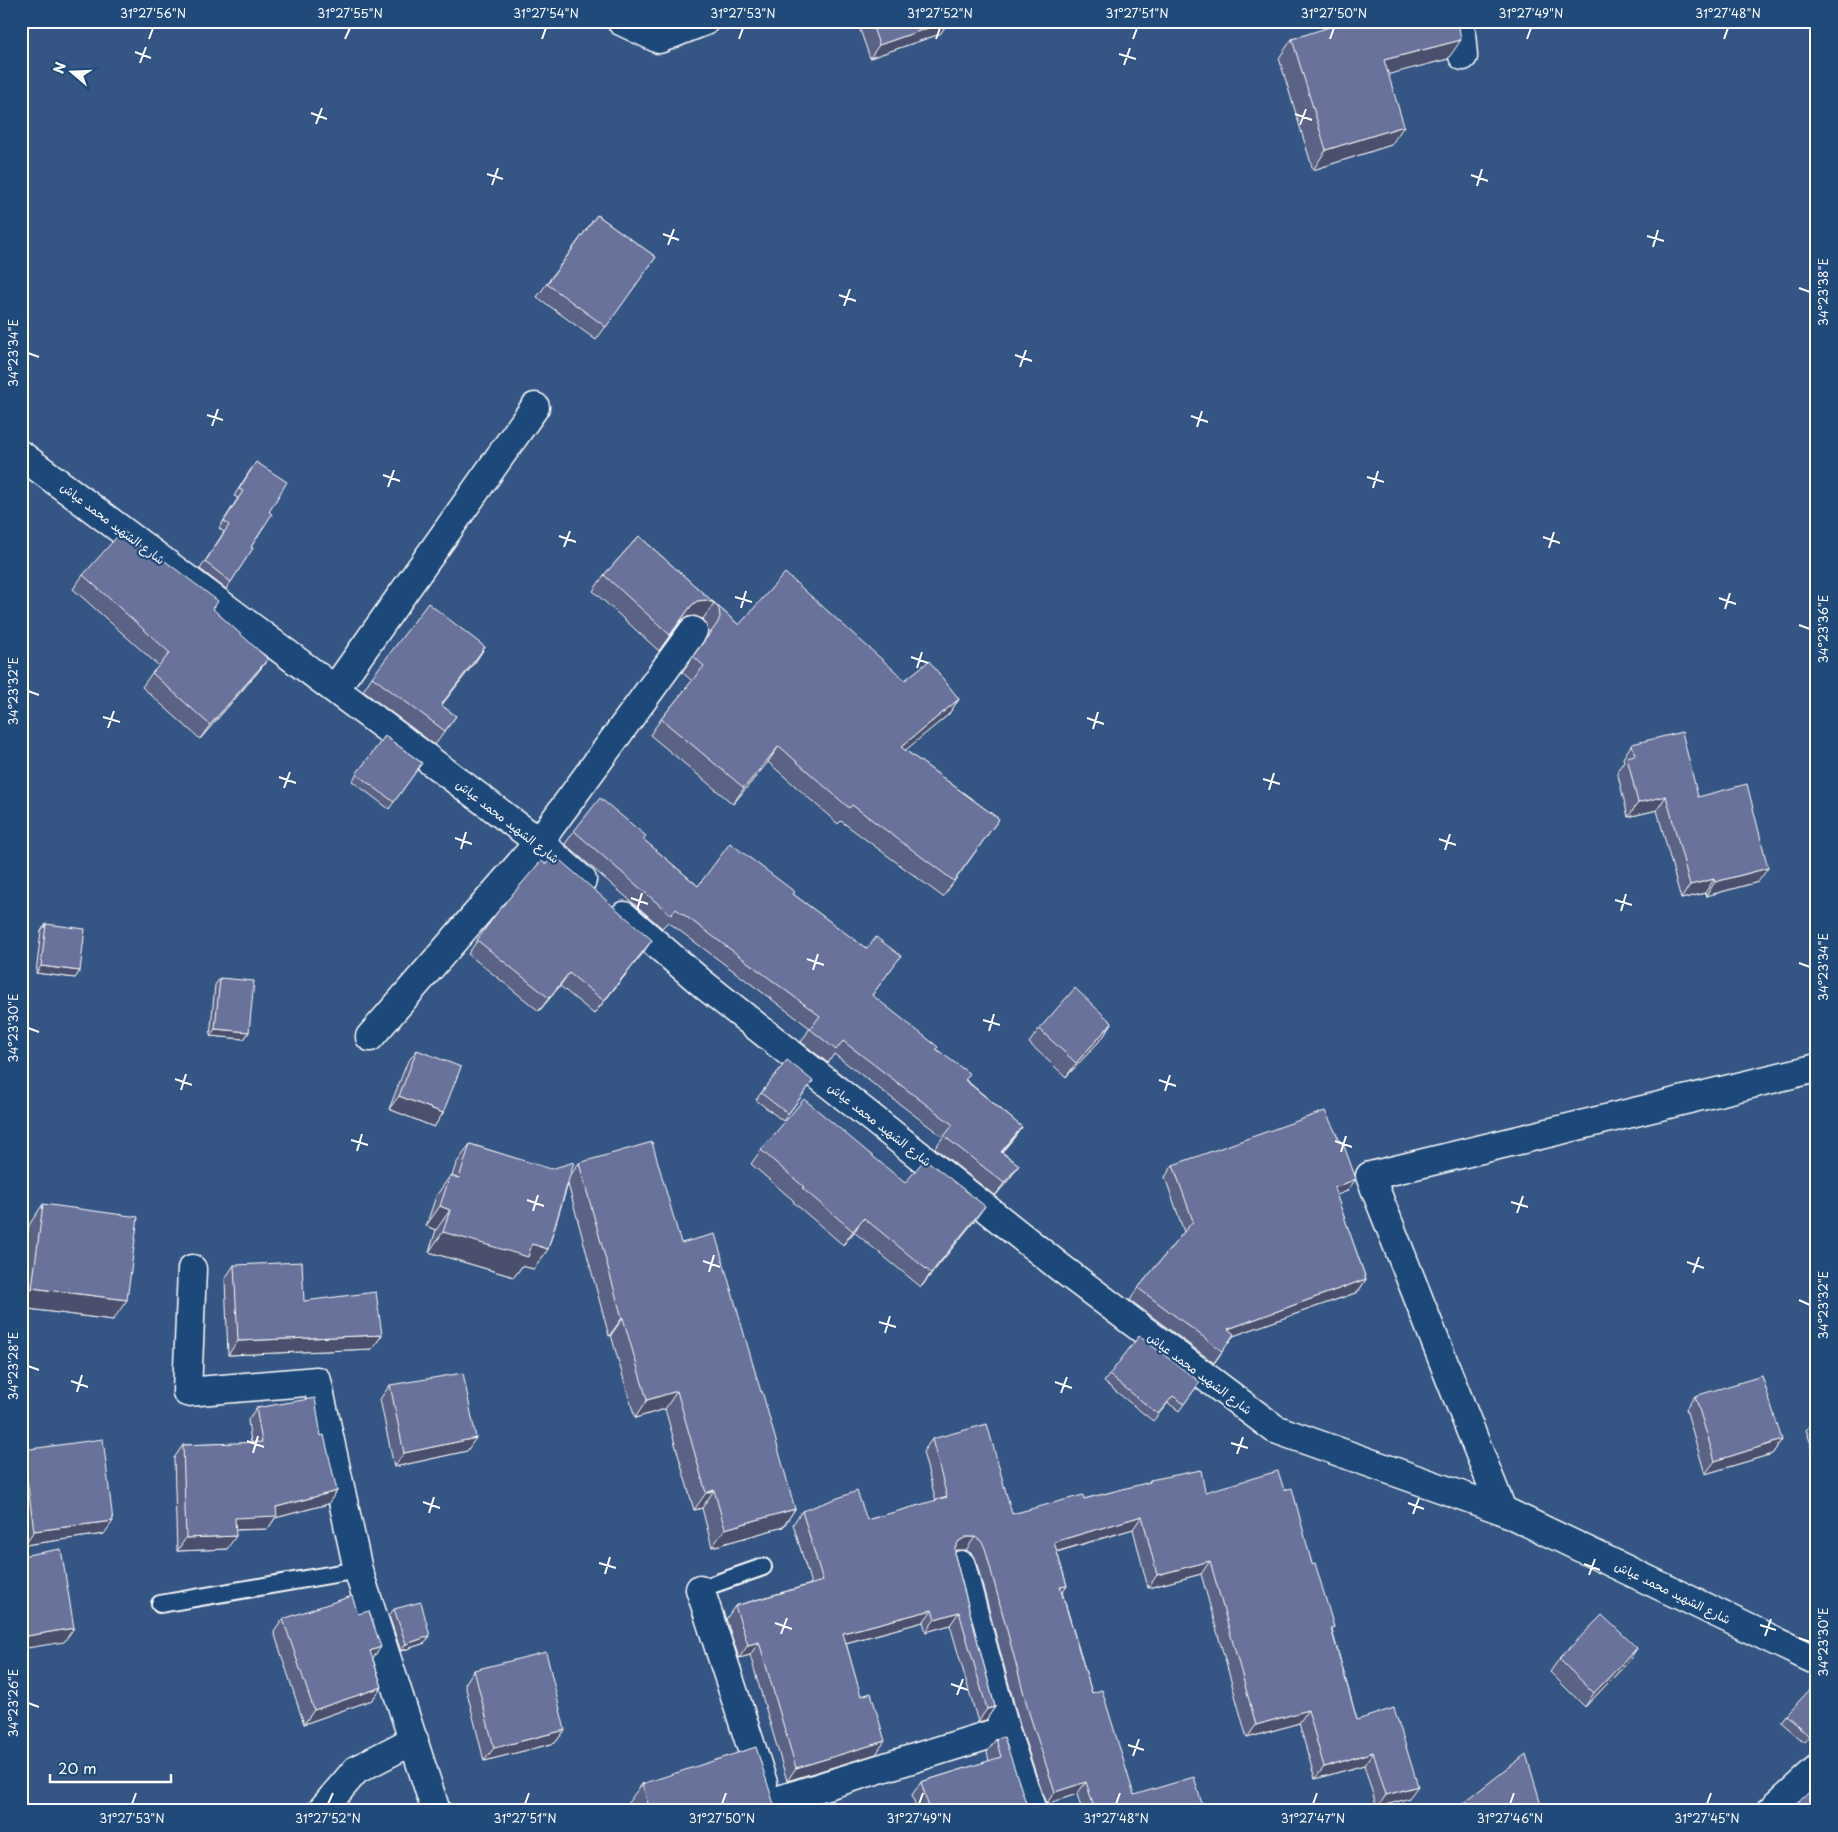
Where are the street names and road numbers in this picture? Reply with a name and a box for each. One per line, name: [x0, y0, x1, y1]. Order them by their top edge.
street label: شارع الشهيد محمد عياش: [56, 478, 169, 569]
street label: شارع الشهيد محمد عياش: [452, 775, 563, 868]
street label: شارع الشهيد محمد عياش: [824, 1078, 935, 1171]
street label: شارع الشهيد محمد عياش: [1143, 1328, 1256, 1419]
street label: شارع الشهيد محمد عياش: [1612, 1556, 1734, 1629]

